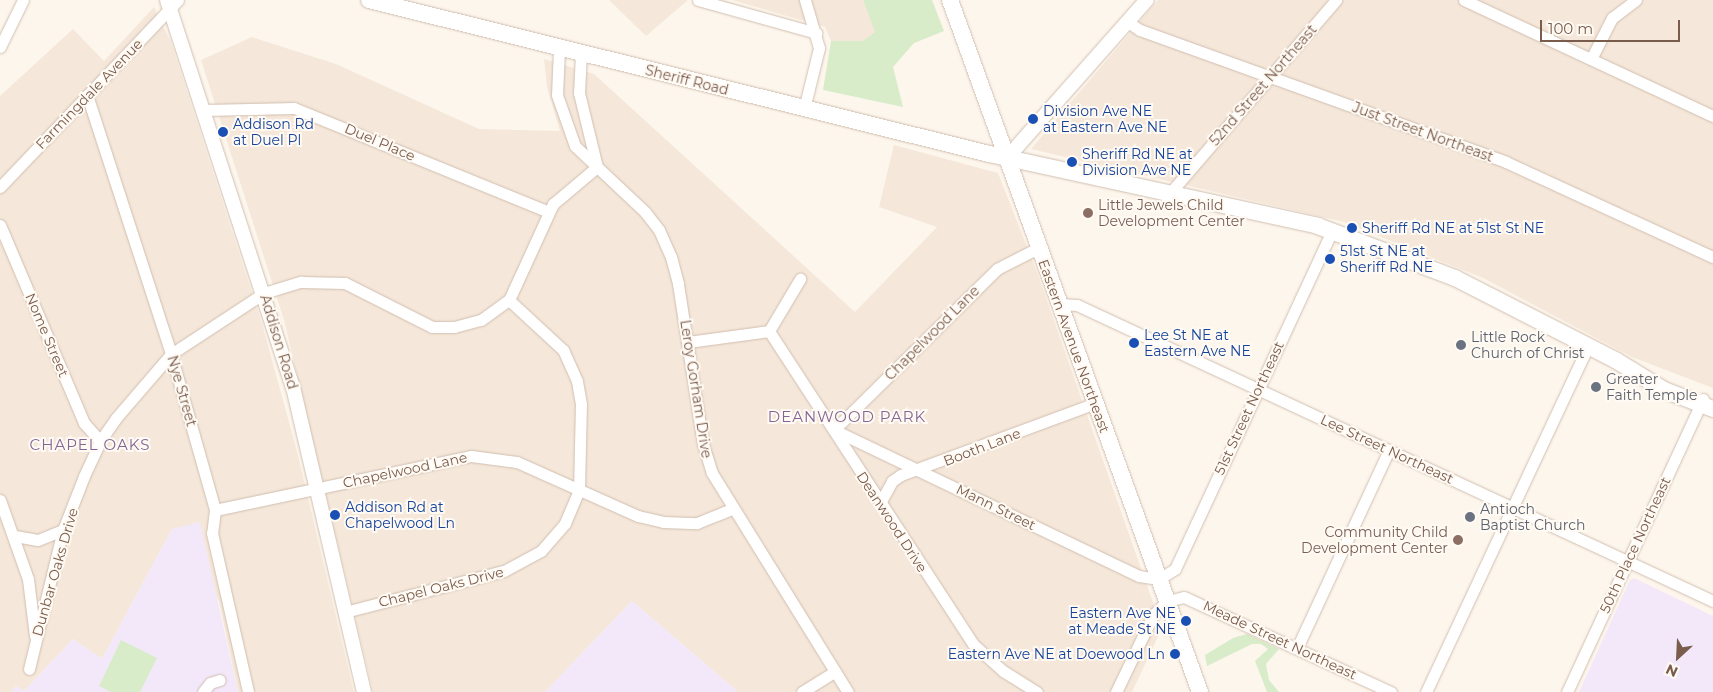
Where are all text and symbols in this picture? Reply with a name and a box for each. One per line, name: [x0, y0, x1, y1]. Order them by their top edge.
scale bar: [1543, 10, 1683, 42]
text: 100 m: [1548, 19, 1593, 38]
street label: 52nd Street Northeast: [1206, 21, 1320, 149]
street label: Farmingdale Avenue: [32, 35, 146, 153]
street label: Sheriff Road: [643, 61, 731, 99]
street label: Just Street Northeast: [1350, 99, 1496, 165]
place label: Division Ave NE at Eastern Ave NE: [1043, 103, 1167, 136]
marker: Division Ave NE at Eastern Ave NE: [1027, 113, 1039, 125]
place label: Addison Rd at Duel Pl: [233, 116, 314, 148]
street label: Duel Place: [342, 120, 418, 164]
marker: Addison Rd at Duel Pl: [217, 126, 229, 138]
place label: Sheriff Rd NE at Division Ave NE: [1082, 146, 1193, 178]
marker: Sheriff Rd NE at Division Ave NE: [1066, 156, 1078, 168]
place label: Little Jewels Child Development Center: [1098, 197, 1245, 230]
marker: Little Jewels Child Development Center: [1082, 207, 1094, 219]
place label: Sheriff Rd NE at 51st St NE: [1362, 220, 1544, 236]
marker: Sheriff Rd NE at 51st St NE: [1346, 222, 1358, 234]
place label: 51st St NE at Sheriff Rd NE: [1340, 243, 1433, 276]
marker: 51st St NE at Sheriff Rd NE: [1324, 253, 1336, 265]
street label: Eastern Avenue Northeast: [1035, 257, 1113, 435]
street label: Chapelwood Lane: [881, 282, 983, 384]
street label: Nome Street: [22, 291, 72, 379]
street label: Addison Road: [257, 293, 301, 391]
street label: Leroy Gorham Drive: [677, 319, 715, 459]
place label: Lee St NE at Eastern Ave NE: [1144, 327, 1251, 360]
place label: Little Rock Church of Christ: [1471, 329, 1585, 362]
marker: Lee St NE at Eastern Ave NE: [1128, 337, 1140, 349]
street label: 51st Street Northeast: [1211, 339, 1287, 477]
marker: Little Rock Church of Christ: [1455, 339, 1467, 351]
street label: Nye Street: [164, 353, 200, 429]
place label: Greater Faith Temple: [1606, 371, 1698, 404]
marker: Greater Faith Temple: [1590, 381, 1602, 393]
district label: DEANWOOD PARK: [766, 408, 928, 426]
street label: Lee Street Northeast: [1318, 411, 1456, 487]
street label: Booth Lane: [941, 425, 1023, 469]
district label: CHAPEL OAKS: [28, 436, 152, 454]
street label: Chapelwood Lane: [341, 449, 469, 491]
street label: Deanwood Drive: [853, 468, 931, 576]
street label: 50th Place Northeast: [1596, 474, 1674, 616]
street label: Mann Street: [953, 480, 1039, 534]
place label: Addison Rd at Chapelwood Ln: [345, 499, 455, 532]
place label: Antioch Baptist Church: [1480, 501, 1585, 534]
street label: Dunbar Oaks Drive: [29, 506, 81, 638]
marker: Addison Rd at Chapelwood Ln: [329, 509, 341, 521]
marker: Antioch Baptist Church: [1464, 511, 1476, 523]
place label: Community Child Development Center: [1301, 524, 1448, 556]
marker: Community Child Development Center: [1452, 534, 1464, 546]
street label: Chapel Oaks Drive: [377, 563, 505, 611]
street label: Meade Street Northeast: [1200, 597, 1360, 683]
place label: Eastern Ave NE at Meade St NE: [1068, 605, 1176, 638]
marker: Eastern Ave NE at Meade St NE: [1180, 615, 1192, 627]
north arrow: [1653, 632, 1703, 682]
place label: Eastern Ave NE at Doewood Ln: [948, 646, 1165, 662]
marker: Eastern Ave NE at Doewood Ln: [1169, 648, 1181, 660]
text: N: [1663, 660, 1681, 681]

